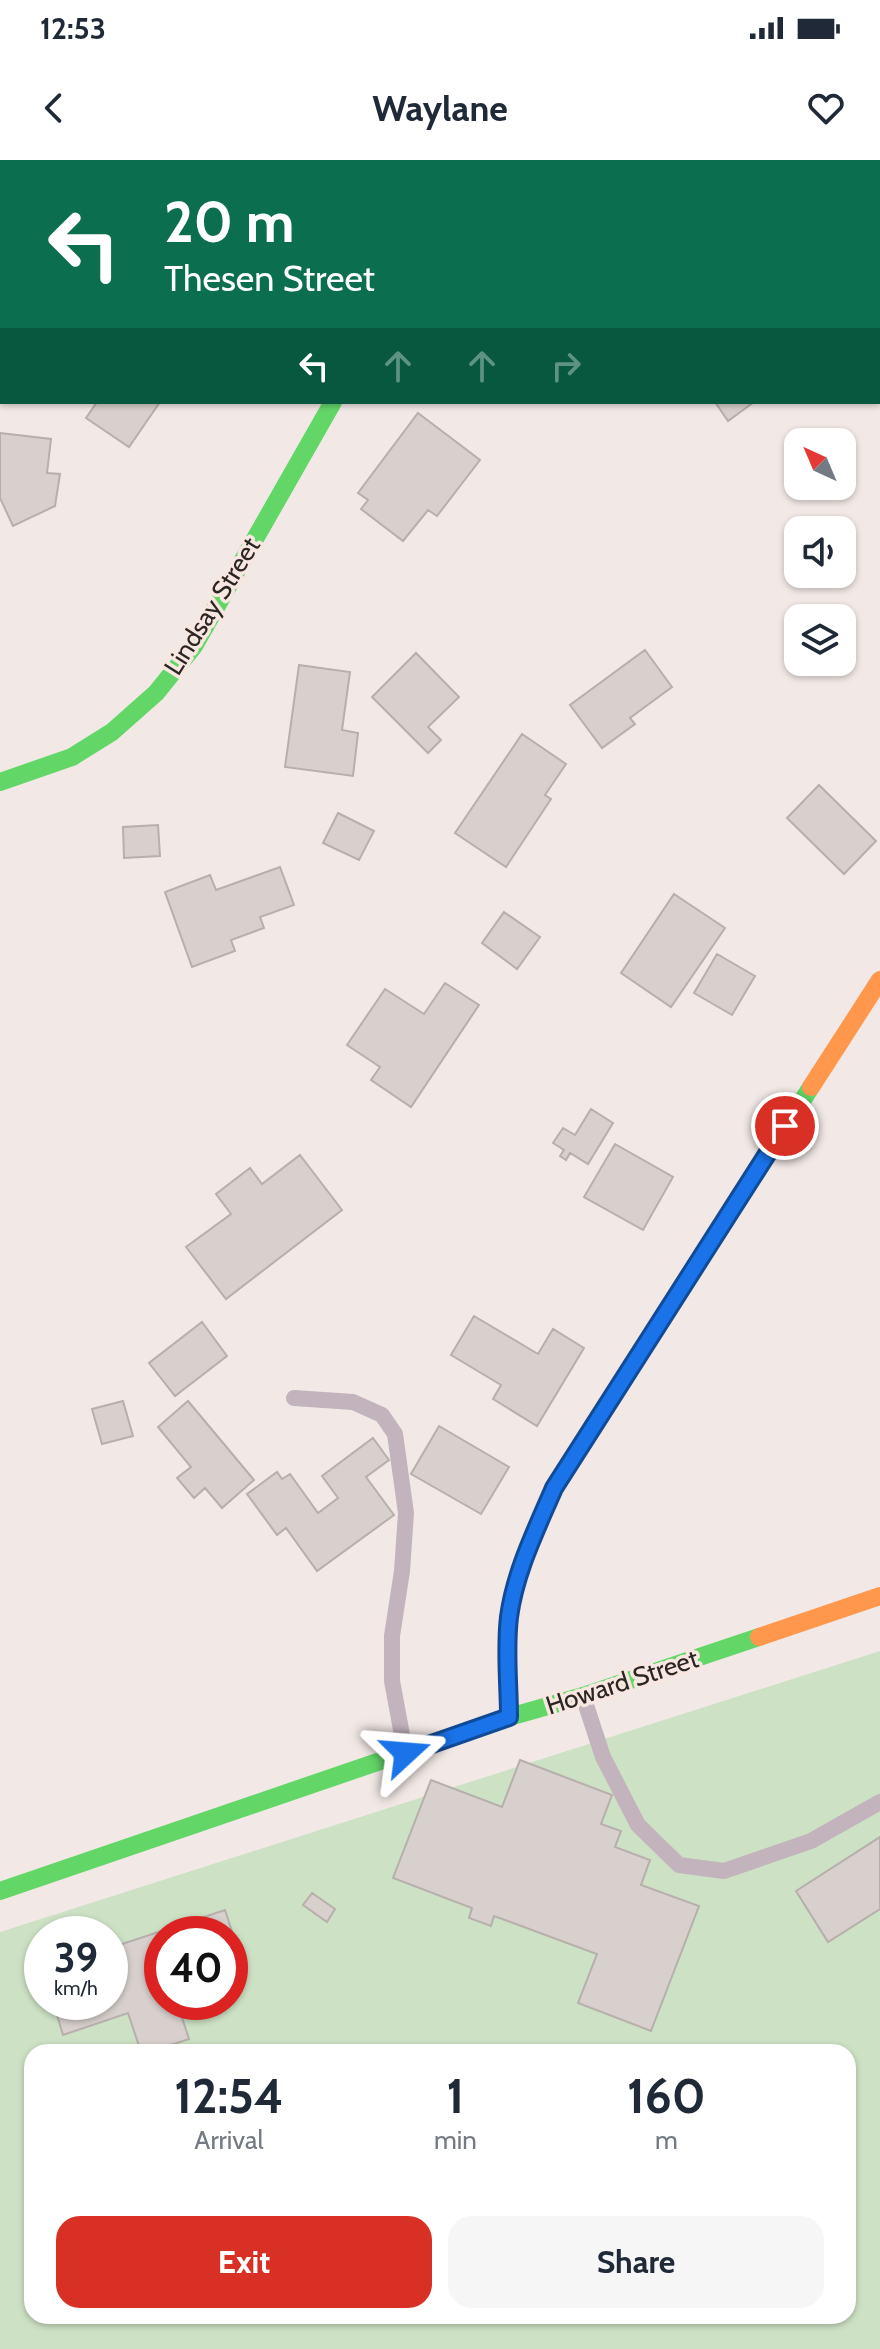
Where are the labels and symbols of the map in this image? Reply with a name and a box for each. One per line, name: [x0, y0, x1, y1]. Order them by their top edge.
north arrow: [784, 428, 856, 500]
street label: Lindsay Street: [157, 531, 267, 681]
pin: [751, 1092, 819, 1160]
street label: Howard Street: [542, 1642, 702, 1722]
position arrow: [364, 1711, 448, 1795]
speed limit sign: 40: [144, 1916, 248, 2020]

